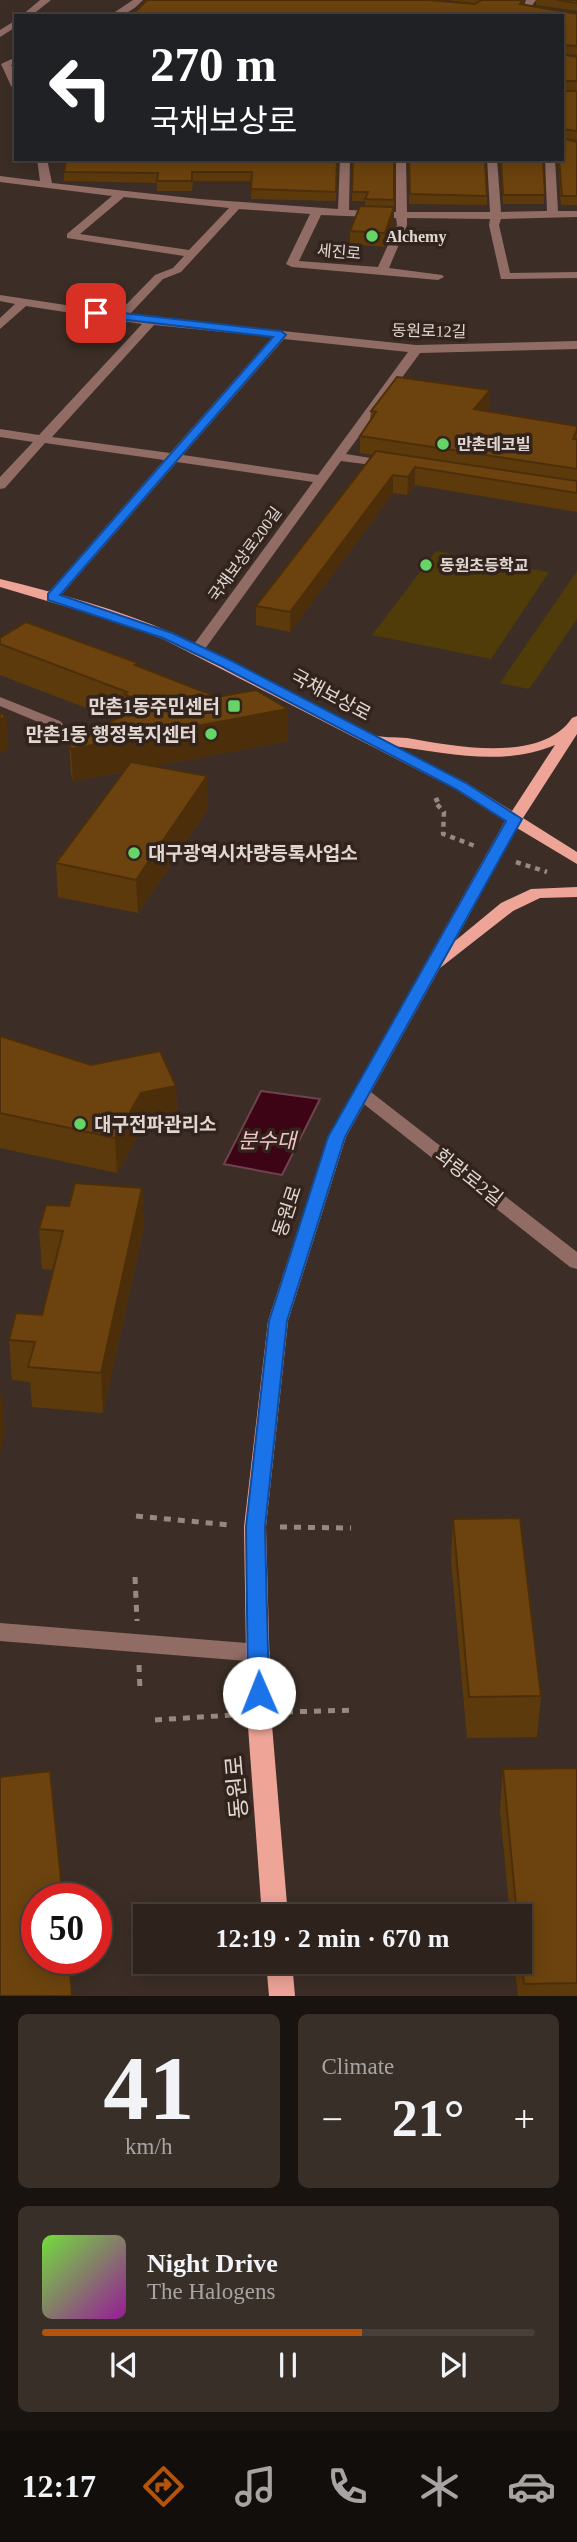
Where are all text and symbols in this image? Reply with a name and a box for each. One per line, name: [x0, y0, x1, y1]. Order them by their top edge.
text: 270 m: [150, 37, 277, 92]
icon: left: [35, 42, 126, 133]
text: 국채보상로: [150, 103, 297, 139]
marker: Alchemy: [364, 228, 380, 244]
place label: Alchemy: [386, 228, 446, 246]
street label: 세진로: [316, 242, 362, 262]
pin: [66, 283, 126, 343]
icon: arrive: [77, 294, 115, 332]
street label: 동원로12길: [391, 322, 467, 340]
marker: 만촌데코빌: [435, 436, 451, 452]
place label: 만촌데코빌: [457, 436, 531, 453]
street label: 국채보상로200길: [205, 504, 285, 604]
place label: 동원초등학교: [440, 556, 529, 574]
marker: 동원초등학교: [418, 557, 434, 573]
street label: 국채보상로: [287, 665, 375, 725]
place label: 만촌1동주민센터: [88, 696, 220, 717]
marker: 만촌1동주민센터: [226, 698, 242, 714]
place label: 만촌1동 행정복지센터: [25, 724, 197, 745]
marker: 만촌1동 행정복지센터: [203, 726, 219, 742]
place label: 대구광역시차량등록사업소: [148, 843, 358, 864]
marker: 대구광역시차량등록사업소: [126, 845, 142, 861]
place label: 대구전파관리소: [94, 1114, 216, 1135]
marker: 대구전파관리소: [72, 1116, 88, 1132]
water label: 분수대: [238, 1129, 299, 1153]
street label: 화랑로2길: [431, 1144, 507, 1210]
street label: 동원로: [269, 1183, 305, 1239]
position arrow: [222, 1656, 296, 1730]
street label: 동원로: [222, 1754, 252, 1820]
speed limit sign: 50: [21, 1883, 112, 1974]
text: 12:19 · 2 min · 670 m: [216, 1924, 450, 1953]
text: 41: [103, 2038, 194, 2139]
text: Climate: [322, 2054, 394, 2079]
text: 21°: [392, 2090, 465, 2147]
text: −: [322, 2098, 343, 2140]
text: +: [514, 2098, 535, 2140]
text: km/h: [125, 2134, 172, 2159]
text: Night Drive: [147, 2249, 278, 2278]
text: The Halogens: [147, 2279, 275, 2304]
icon: previous: [105, 2346, 143, 2384]
icon: pause: [269, 2346, 307, 2384]
icon: next: [434, 2346, 472, 2384]
icon: directions: [139, 2462, 188, 2511]
icon: music: [231, 2462, 280, 2511]
icon: phone: [323, 2462, 372, 2511]
icon: climate: [415, 2462, 464, 2511]
icon: car: [507, 2462, 556, 2511]
text: 12:17: [21, 2468, 96, 2504]

